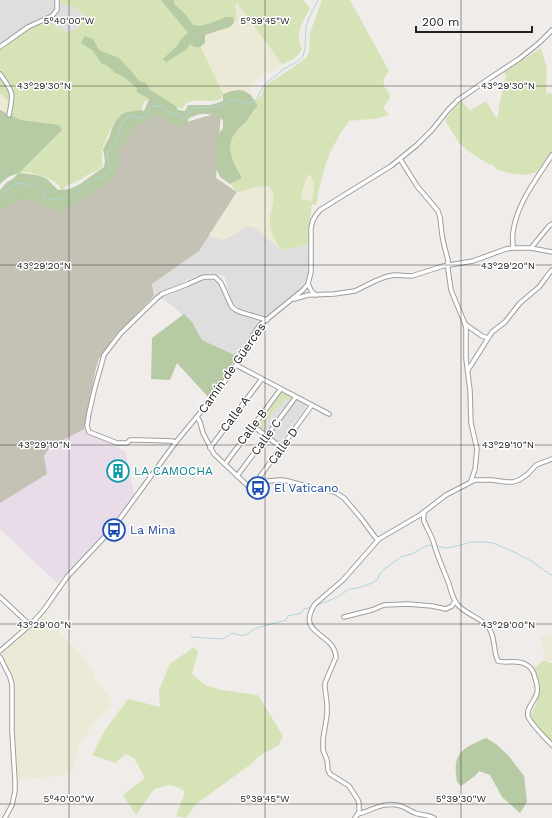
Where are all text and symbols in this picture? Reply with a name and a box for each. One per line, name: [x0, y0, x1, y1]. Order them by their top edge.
scale bar: [416, 8, 532, 34]
text: 5°40'00"W: [44, 15, 95, 26]
text: 5°39'45"W: [240, 15, 290, 26]
text: 200 m: [422, 15, 459, 29]
text: 43°29'30"N: [17, 80, 71, 91]
text: 43°29'30"N: [481, 80, 535, 91]
text: 43°29'20"N: [17, 260, 71, 271]
text: 43°29'20"N: [481, 260, 535, 271]
street label: Camín de Güerces: [195, 320, 269, 416]
street label: Calle A: [217, 393, 253, 435]
street label: Calle B: [234, 406, 270, 448]
street label: Calle C: [248, 416, 284, 458]
street label: Calle D: [265, 425, 301, 467]
text: 43°29'10"N: [18, 439, 70, 450]
text: 43°29'10"N: [482, 439, 534, 450]
building icon: LA CAMOCHA: [105, 458, 131, 484]
place label: LA CAMOCHA: [134, 464, 213, 478]
bus stop icon: El Vaticano: [245, 475, 271, 501]
place label: El Vaticano: [274, 481, 339, 495]
bus stop icon: La Mina: [101, 517, 127, 543]
place label: La Mina: [130, 523, 176, 537]
text: 43°29'00"N: [17, 619, 71, 630]
text: 43°29'00"N: [481, 619, 535, 630]
text: 5°40'00"W: [44, 793, 95, 804]
text: 5°39'45"W: [240, 793, 290, 804]
text: 5°39'30"W: [436, 793, 487, 804]

